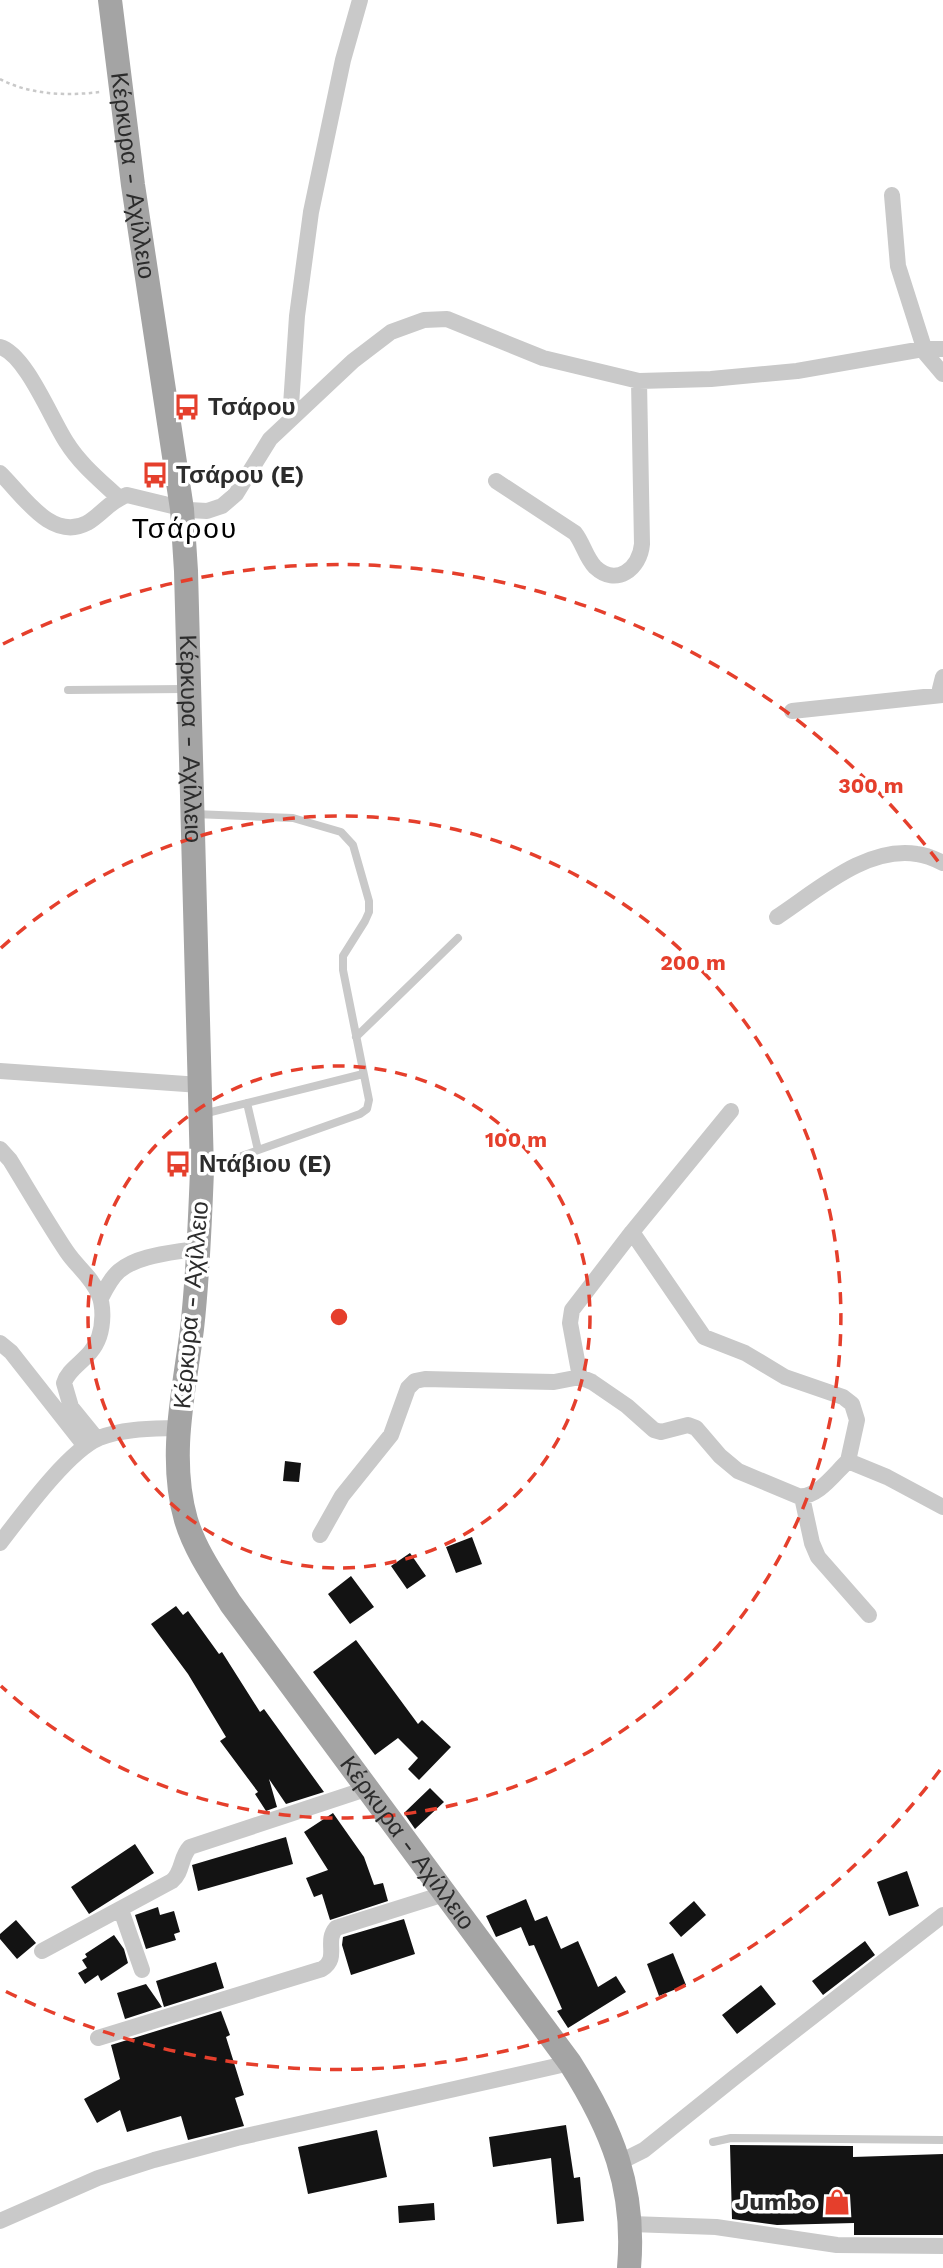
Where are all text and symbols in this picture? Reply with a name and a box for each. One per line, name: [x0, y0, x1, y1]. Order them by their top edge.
street label: Κέρκυρα - Αχίλλειο: [105, 70, 161, 281]
bus stop icon: Τσάρου: [172, 392, 202, 422]
place label: Τσάρου: [208, 393, 296, 421]
bus stop icon: Τσάρου (E): [140, 460, 170, 490]
place label: Τσάρου (E): [176, 461, 304, 489]
district label: Τσάρου: [132, 512, 238, 545]
street label: Κέρκυρα - Αχίλλειο: [174, 634, 207, 843]
text: 300 m: [838, 773, 904, 798]
text: 200 m: [660, 950, 726, 975]
text: 100 m: [485, 1127, 547, 1152]
bus stop icon: Ντάβιου (E): [163, 1149, 193, 1179]
place label: Ντάβιου (E): [199, 1150, 332, 1178]
street label: Κέρκυρα - Αχίλλειο: [168, 1200, 214, 1410]
centre of rings: [327, 1305, 351, 1329]
street label: Κέρκυρα - Αχίλλειο: [334, 1751, 481, 1935]
shop icon: Jumbo: [822, 2187, 852, 2217]
place label: Jumbo: [734, 2188, 816, 2216]

